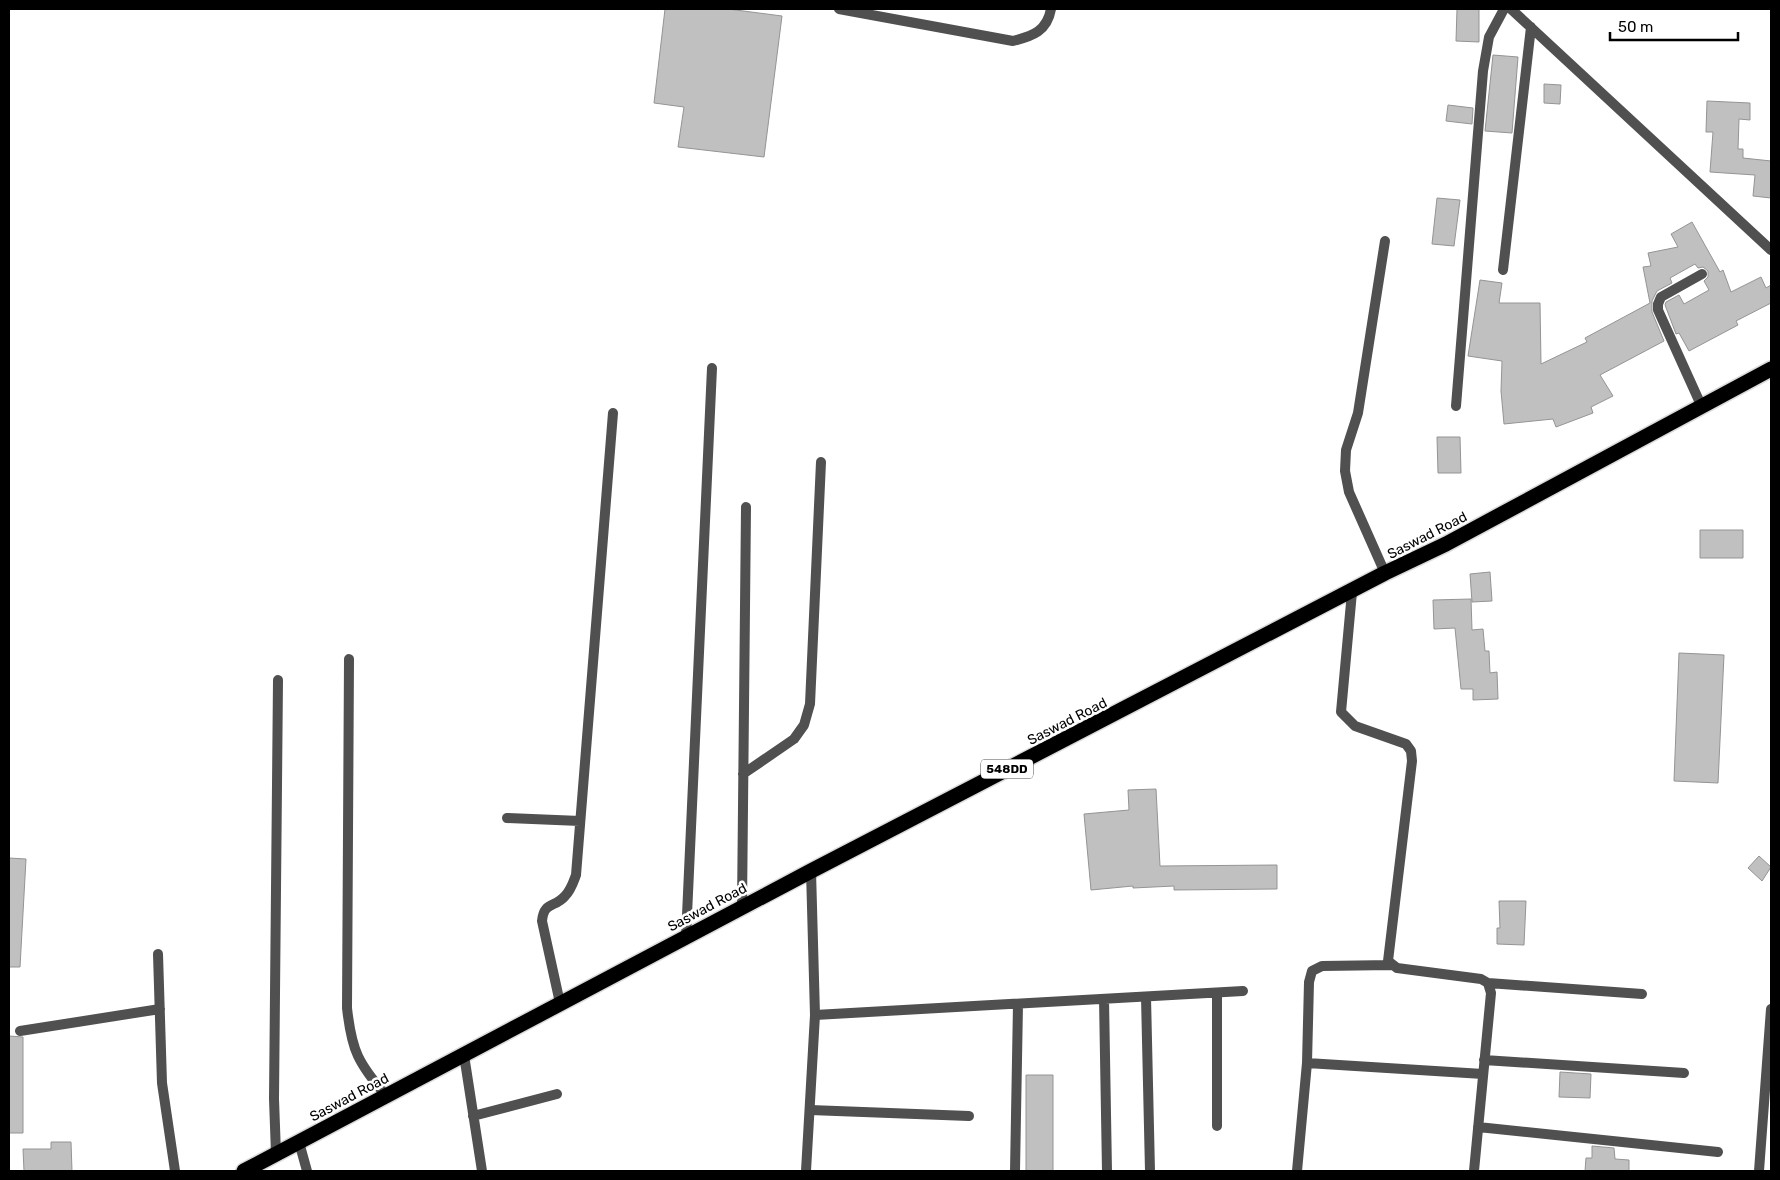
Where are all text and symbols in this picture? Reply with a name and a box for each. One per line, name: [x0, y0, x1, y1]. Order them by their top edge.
scale bar: [1610, 10, 1738, 42]
text: 50 m: [1618, 18, 1653, 36]
street label: Saswad Road: [1385, 508, 1470, 563]
street label: Saswad Road: [1025, 694, 1110, 749]
road number: 548DD: [981, 760, 1033, 779]
street label: Saswad Road: [665, 879, 750, 935]
street label: Saswad Road: [307, 1069, 392, 1125]

